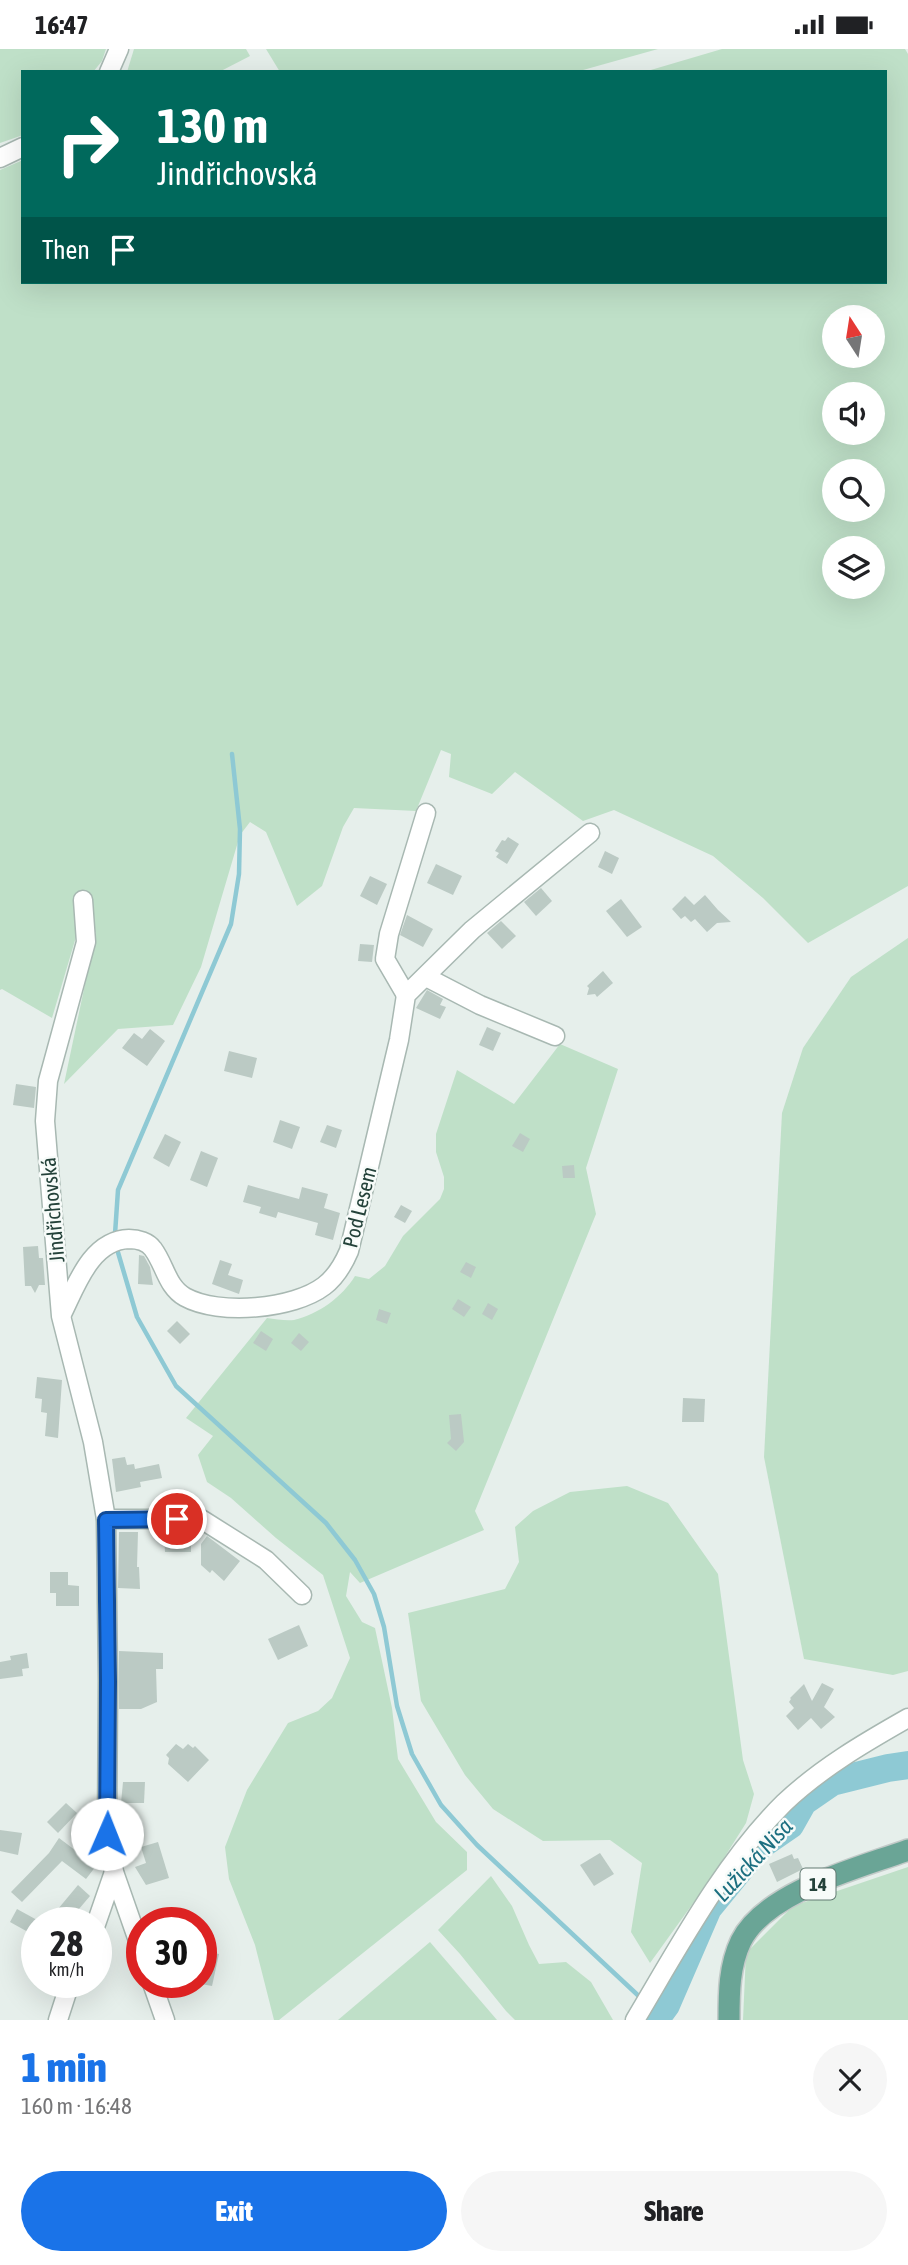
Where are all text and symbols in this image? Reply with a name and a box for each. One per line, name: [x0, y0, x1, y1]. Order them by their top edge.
text: 16:47: [35, 10, 89, 40]
text: 130 m: [157, 97, 268, 153]
icon: right: [42, 98, 133, 189]
text: Jindřichovská: [157, 155, 318, 192]
icon: arrive: [104, 231, 142, 269]
text: Then: [42, 235, 90, 265]
north arrow: [822, 305, 886, 367]
map controls: [822, 305, 885, 599]
button: sound: [822, 382, 885, 445]
button: search: [822, 459, 885, 522]
button: layers: [822, 536, 885, 599]
street label: Jindřichovská: [35, 1156, 69, 1264]
street label: Pod Lesem: [337, 1164, 381, 1250]
pin: [147, 1489, 207, 1549]
icon: arrive: [158, 1500, 196, 1538]
position arrow: [70, 1797, 144, 1871]
water label: Lužická Nisa: [708, 1813, 798, 1907]
road number: 14: [800, 1869, 836, 1900]
speed limit sign: 30: [126, 1907, 217, 1998]
text: 28: [50, 1923, 83, 1963]
text: km/h: [49, 1959, 84, 1980]
text: 1 min: [21, 2043, 107, 2091]
button: close: [813, 2043, 887, 2117]
text: 160 m · 16:48: [21, 2093, 132, 2119]
button: Exit: [21, 2171, 447, 2251]
button: Share: [461, 2171, 887, 2251]

